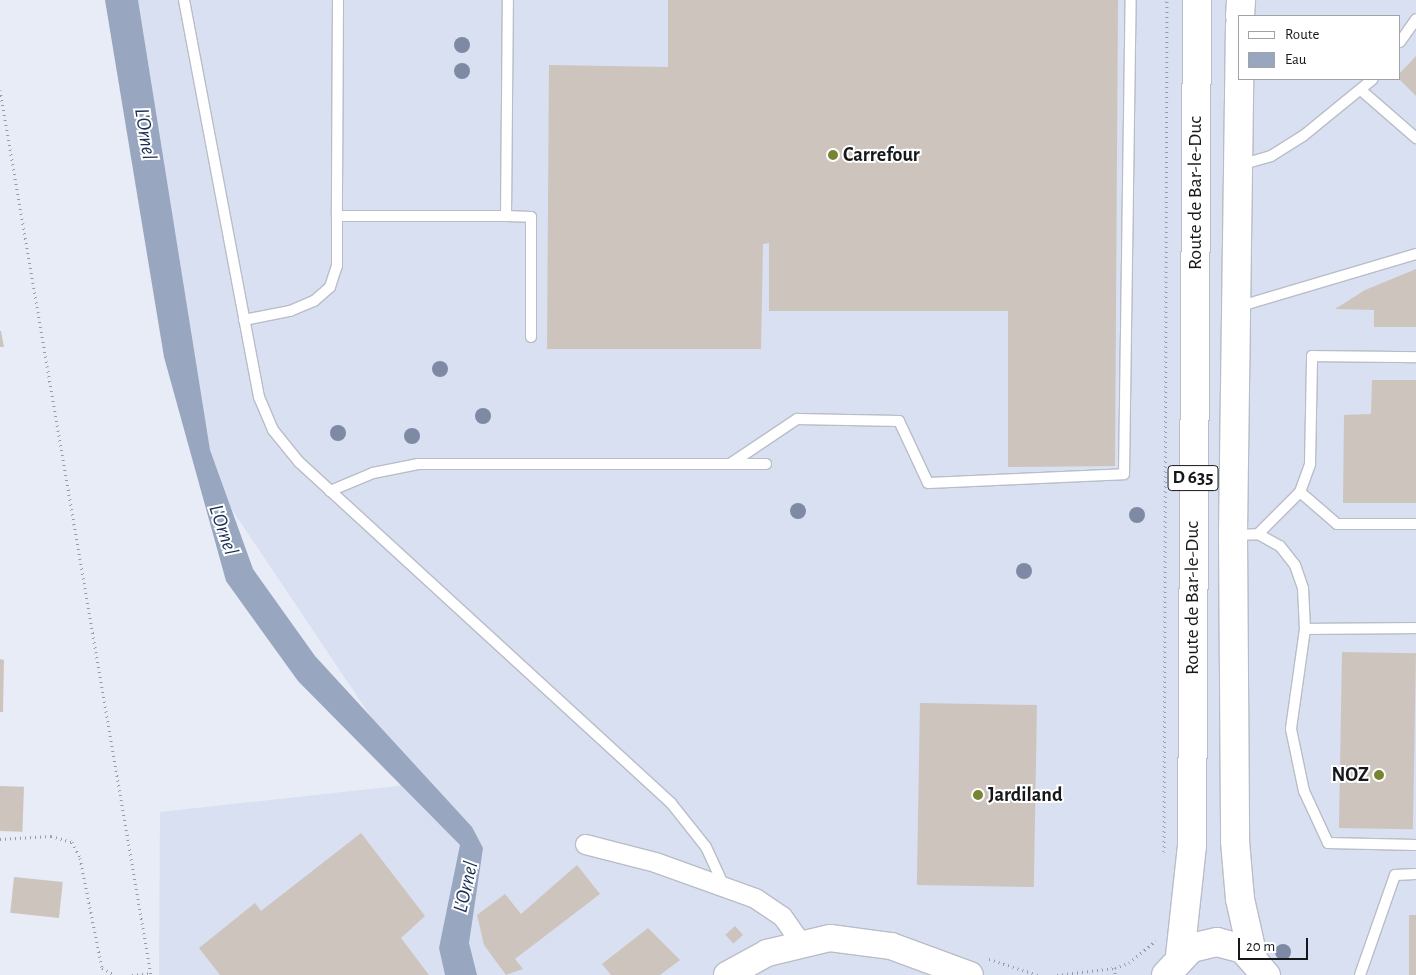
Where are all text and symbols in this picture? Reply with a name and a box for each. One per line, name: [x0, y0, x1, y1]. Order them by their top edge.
legend: [1238, 15, 1401, 80]
text: Route: [1285, 27, 1319, 42]
text: Eau: [1285, 52, 1307, 67]
water label: L'Ornel: [128, 106, 162, 162]
street label: Route de Bar-le-Duc: [1183, 116, 1207, 270]
place label: Carrefour: [843, 143, 920, 167]
marker: Carrefour: [827, 149, 839, 161]
road number: D 635: [1167, 462, 1219, 494]
water label: L'Ornel: [203, 501, 243, 559]
street label: Route de Bar-le-Duc: [1180, 521, 1204, 675]
place label: NOZ: [1331, 763, 1369, 787]
marker: NOZ: [1373, 769, 1385, 781]
place label: Jardiland: [988, 783, 1062, 807]
marker: Jardiland: [972, 789, 984, 801]
water label: L'Ornel: [448, 859, 484, 915]
scale bar: [1241, 928, 1311, 960]
text: 20 m: [1246, 939, 1275, 954]

